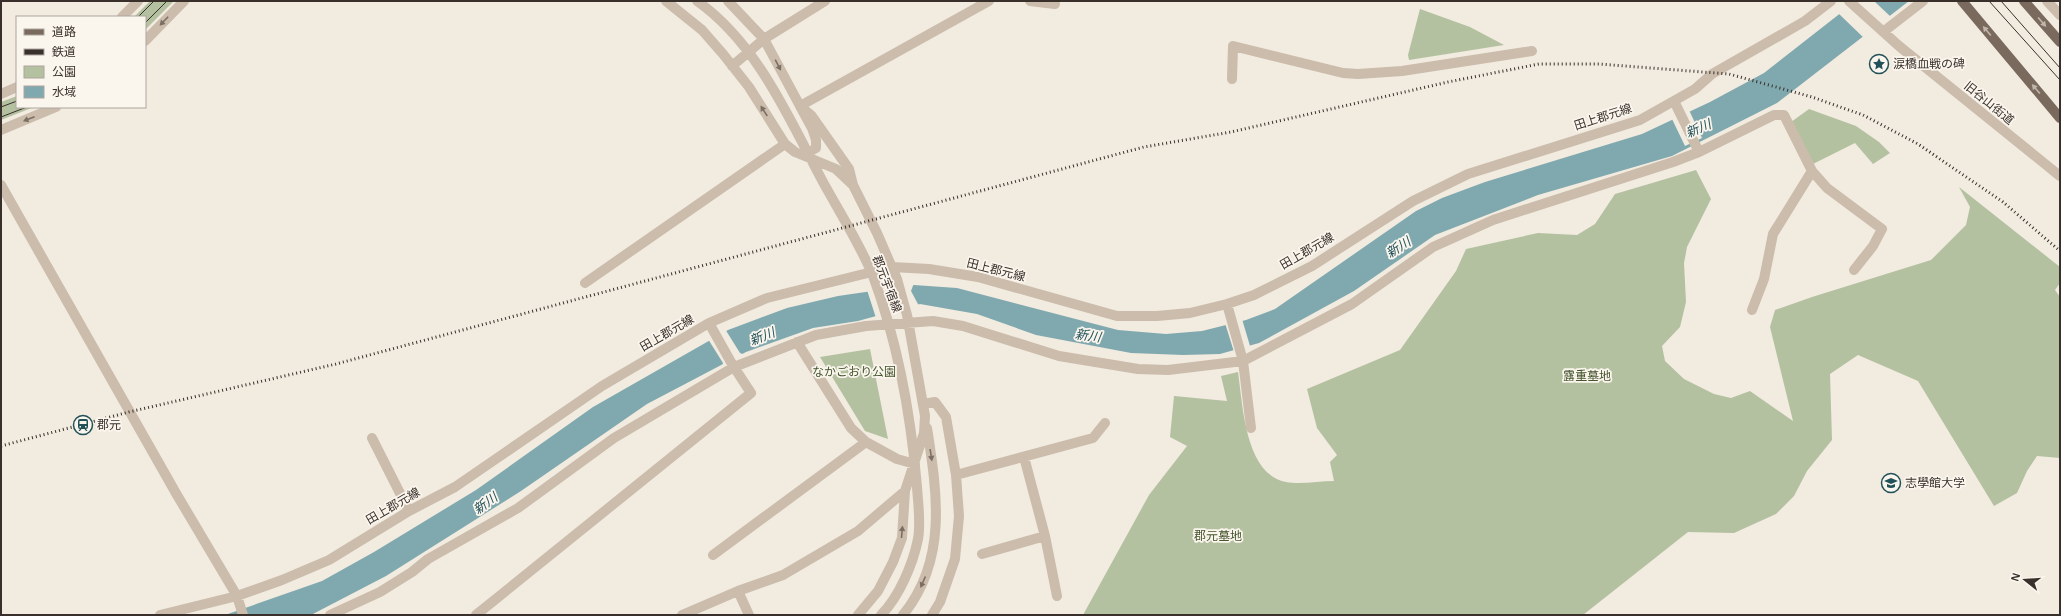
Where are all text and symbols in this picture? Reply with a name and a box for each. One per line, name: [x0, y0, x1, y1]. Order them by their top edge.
legend: [16, 16, 146, 108]
one-way arrow: [160, 16, 169, 26]
one-way arrow: [2037, 17, 2046, 26]
text: 道路: [52, 25, 76, 39]
one-way arrow: [1982, 25, 1991, 36]
text: 鉄道: [52, 45, 76, 59]
place icon: 涙橋血戦の碑: [1868, 53, 1890, 75]
place label: 涙橋血戦の碑: [1893, 57, 1965, 71]
one-way arrow: [774, 59, 781, 70]
text: 公園: [52, 65, 76, 79]
street label: 旧谷山街道: [1961, 79, 2017, 127]
one-way arrow: [2031, 83, 2040, 94]
text: 水域: [52, 85, 76, 99]
street label: 田上郡元線: [1572, 101, 1634, 133]
one-way arrow: [760, 106, 768, 116]
water label: 新川: [1683, 116, 1715, 140]
one-way arrow: [22, 117, 34, 123]
street label: 田上郡元線: [1278, 230, 1336, 272]
water label: 新川: [1383, 233, 1415, 261]
street label: 郡元宇宿線: [870, 253, 904, 315]
street label: 田上郡元線: [965, 256, 1027, 284]
street label: 田上郡元線: [638, 312, 696, 354]
water label: 新川: [747, 324, 779, 348]
water label: 新川: [1074, 326, 1104, 345]
park label: なかごおり公園: [812, 365, 896, 379]
park label: 露重墓地: [1563, 369, 1611, 383]
station icon: 郡元: [72, 414, 94, 436]
place label: 郡元: [97, 418, 121, 432]
one-way arrow: [928, 449, 934, 461]
school or university icon: 志學館大学: [1880, 472, 1902, 494]
place label: 志學館大学: [1905, 476, 1965, 490]
street label: 田上郡元線: [364, 485, 422, 527]
water label: 新川: [470, 489, 502, 517]
one-way arrow: [898, 526, 905, 538]
park label: 郡元墓地: [1194, 529, 1242, 543]
north arrow: [2005, 560, 2045, 600]
text: N: [2009, 571, 2022, 583]
one-way arrow: [919, 577, 925, 589]

